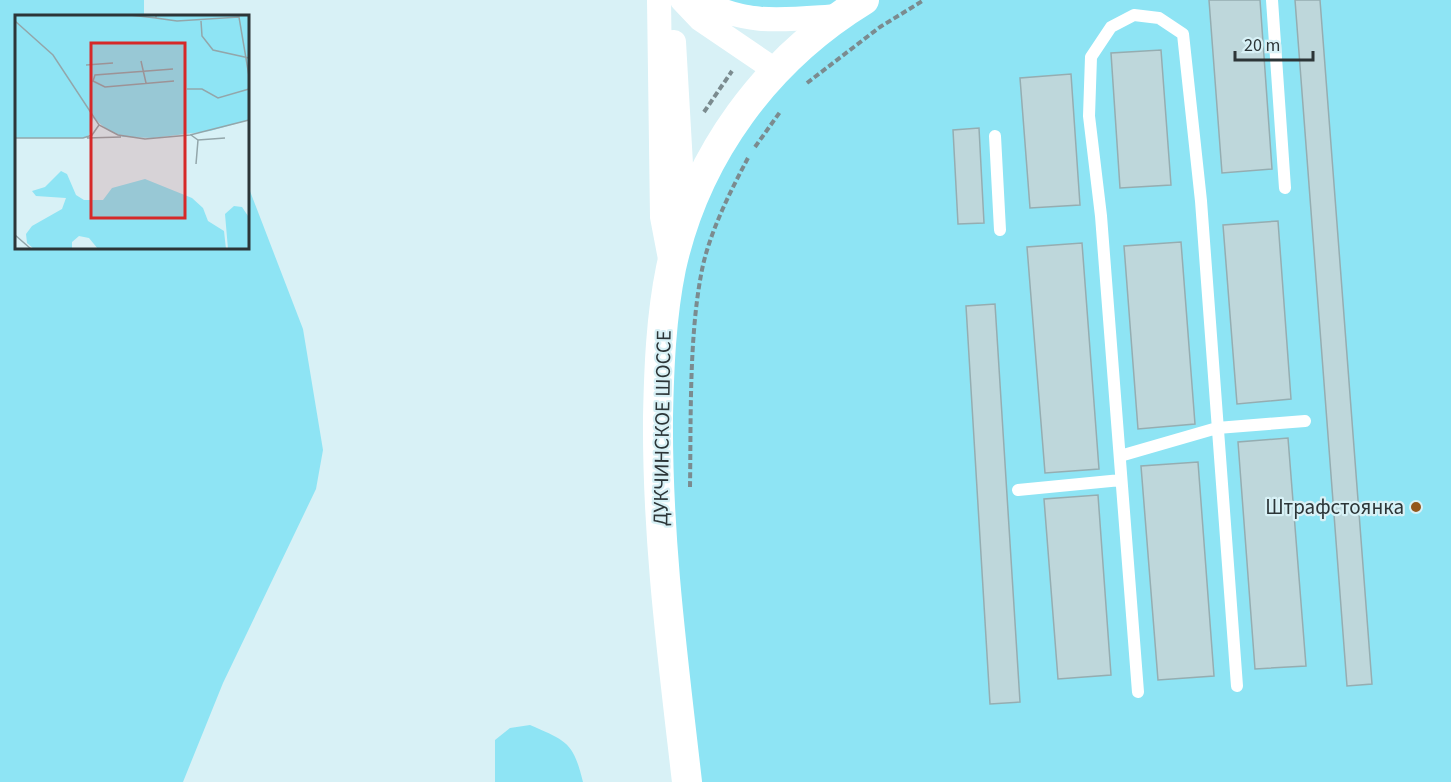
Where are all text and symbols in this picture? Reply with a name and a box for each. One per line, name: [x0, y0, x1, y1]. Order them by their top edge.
inset map: [15, 15, 249, 249]
scale bar: [1235, 24, 1313, 62]
text: 20 m: [1244, 33, 1280, 58]
street label: ДУКЧИНСКОЕ ШОССЕ: [645, 330, 679, 526]
place label: Штрафстоянка: [1265, 492, 1404, 522]
marker: Штрафстоянка: [1409, 500, 1423, 514]

